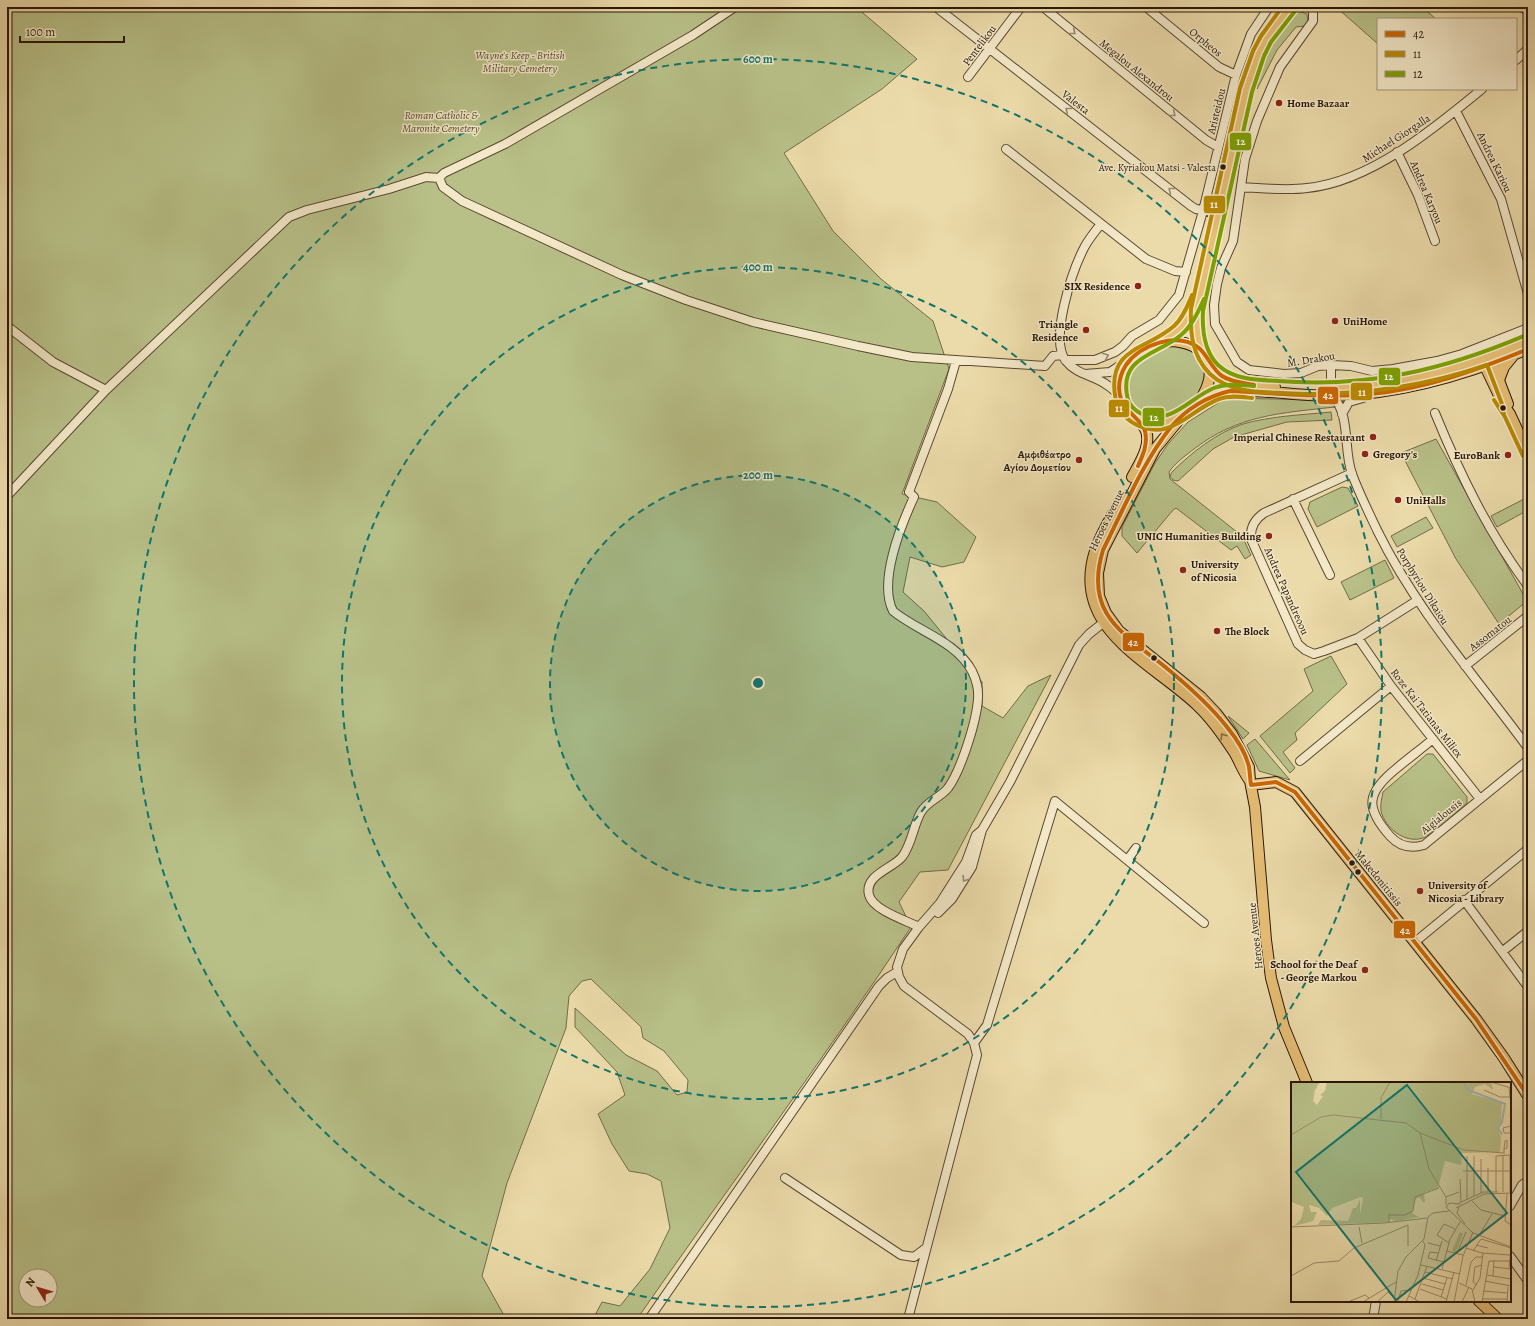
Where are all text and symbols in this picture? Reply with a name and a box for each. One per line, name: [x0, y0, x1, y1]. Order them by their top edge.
scale bar: [20, 18, 124, 44]
legend: [1377, 18, 1517, 90]
street label: Pentelikou: [959, 22, 1000, 69]
text: 100 m: [26, 24, 55, 40]
street label: Orpheos: [1186, 24, 1225, 60]
text: 42: [1413, 26, 1424, 42]
one-way arrow: [1068, 27, 1075, 34]
street label: Megalou Alexandrou: [1096, 36, 1177, 105]
text: 11: [1413, 46, 1421, 62]
park label: Wayne's Keep - British Military Cemetery: [475, 48, 565, 76]
text: 600 m: [743, 51, 773, 67]
text: 12: [1413, 66, 1423, 82]
street label: Valesta: [1058, 86, 1094, 119]
street label: Aristeidou: [1203, 86, 1229, 137]
place label: Home Bazaar: [1287, 96, 1350, 111]
marker: Home Bazaar: [1274, 98, 1284, 108]
park label: Roman Catholic & Maronite Cemetery: [402, 108, 480, 136]
one-way arrow: [1066, 108, 1073, 115]
one-way arrow: [1169, 109, 1176, 116]
street label: Michael Giorgalla: [1359, 110, 1434, 166]
street label: Andrea Kariou: [1473, 129, 1516, 195]
line badge: 12: [1229, 132, 1252, 151]
text: 12: [1236, 134, 1246, 149]
street label: Andrea Karyou: [1406, 158, 1447, 226]
place label: Ave. Kyriakou Matsi - Valesta: [1098, 161, 1216, 174]
marker: Ave. Kyriakou Matsi - Valesta: [1218, 162, 1228, 172]
one-way arrow: [1168, 188, 1175, 195]
line badge: 11: [1203, 195, 1226, 214]
text: 11: [1210, 197, 1218, 212]
text: 400 m: [743, 259, 773, 275]
place label: SIX Residence: [1064, 279, 1130, 294]
marker: SIX Residence: [1133, 281, 1143, 291]
place label: UniHome: [1343, 314, 1387, 329]
marker: UniHome: [1330, 316, 1340, 326]
place label: Triangle Residence: [1032, 317, 1078, 345]
marker: Triangle Residence: [1081, 325, 1091, 335]
street label: M. Drakou: [1286, 348, 1336, 371]
one-way arrow: [1101, 353, 1109, 361]
line badge: 12: [1378, 367, 1401, 386]
text: 12: [1384, 369, 1394, 384]
line badge: 11: [1350, 382, 1373, 401]
text: 11: [1358, 385, 1366, 400]
line badge: 42: [1317, 386, 1339, 405]
text: 42: [1323, 388, 1334, 403]
line badge: 11: [1108, 399, 1130, 418]
text: 11: [1115, 401, 1123, 416]
unlabelled marker: [1498, 403, 1508, 413]
line badge: 12: [1142, 407, 1165, 427]
text: 12: [1149, 410, 1159, 425]
place label: Imperial Chinese Restaurant: [1233, 430, 1365, 445]
marker: Imperial Chinese Restaurant: [1368, 432, 1378, 442]
place label: Αμφιθέατρο Αγίου Δομετίου: [1002, 447, 1072, 475]
place label: Gregory's: [1373, 447, 1418, 462]
place label: EuroBank: [1454, 448, 1500, 463]
marker: Gregory's: [1360, 449, 1370, 459]
marker: EuroBank: [1503, 450, 1513, 460]
marker: Αμφιθέατρο Αγίου Δομετίου: [1074, 455, 1084, 465]
text: 200 m: [743, 467, 773, 483]
street label: Heroes Avenue: [1085, 487, 1128, 554]
place label: UniHalls: [1406, 493, 1447, 508]
marker: UniHalls: [1393, 495, 1403, 505]
place label: UNIC Humanities Building: [1137, 529, 1261, 544]
marker: UNIC Humanities Building: [1264, 531, 1274, 541]
street label: Andrea Papandreoou: [1260, 544, 1313, 637]
street label: Porphyriou Dikaiou: [1393, 545, 1452, 628]
place label: University of Nicosia: [1191, 557, 1239, 585]
marker: University of Nicosia: [1178, 565, 1188, 575]
street label: Assomatou: [1465, 612, 1515, 655]
place label: The Block: [1225, 624, 1269, 639]
marker: The Block: [1212, 626, 1222, 636]
line badge: 42: [1122, 632, 1145, 652]
text: 42: [1128, 635, 1139, 650]
unlabelled marker: [1149, 653, 1159, 663]
street label: Roze Kai Tatianas Miliex: [1387, 666, 1467, 762]
centre of rings: [751, 676, 765, 690]
one-way arrow: [1220, 733, 1228, 740]
street label: Aigialousis: [1417, 795, 1465, 838]
street label: Makedonitissis: [1351, 847, 1406, 910]
unlabelled marker: [1347, 858, 1357, 868]
unlabelled marker: [1353, 867, 1363, 877]
one-way arrow: [962, 875, 969, 882]
place label: University of Nicosia - Library: [1428, 878, 1505, 906]
marker: University of Nicosia - Library: [1415, 886, 1425, 896]
street label: Heroes Avenue: [1245, 902, 1266, 970]
line badge: 42: [1393, 920, 1416, 939]
text: 42: [1400, 923, 1411, 938]
place label: School for the Deaf - George Markou: [1270, 957, 1359, 985]
marker: School for the Deaf - George Markou: [1360, 965, 1370, 975]
inset map: [1291, 1082, 1511, 1302]
north arrow: [18, 1268, 58, 1308]
text: N: [22, 1274, 39, 1290]

